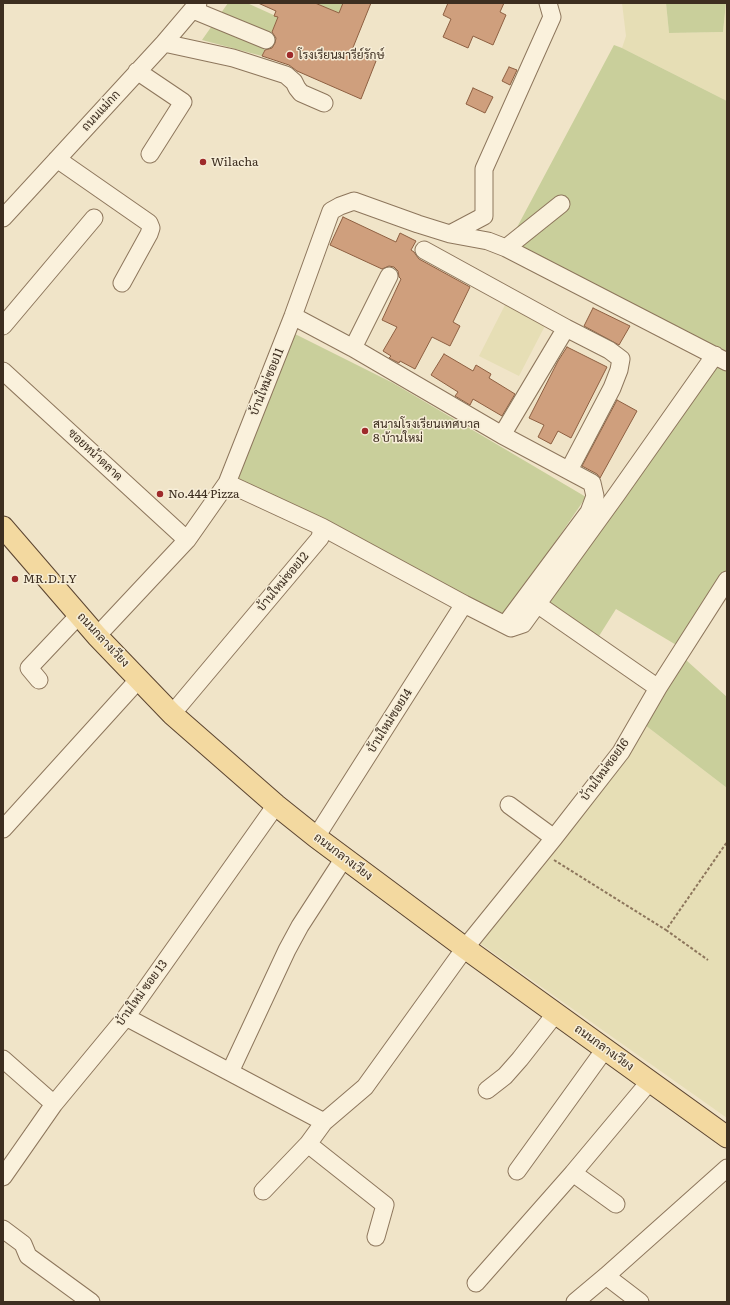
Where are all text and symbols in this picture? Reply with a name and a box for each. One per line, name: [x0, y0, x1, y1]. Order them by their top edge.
place label: โรงเรียนมารีย์รักษ์: [298, 48, 385, 62]
marker: โรงเรียนมารีย์รักษ์: [285, 50, 295, 60]
street label: ถนนแม่กก: [79, 88, 123, 134]
place label: Wilacha: [211, 155, 259, 169]
marker: Wilacha: [198, 157, 208, 167]
street label: บ้านใหม่ซอย11: [247, 346, 287, 418]
place label: สนามโรงเรียนเทศบาล 8 บ้านใหม่: [373, 417, 480, 445]
street label: ซอยหน้าตลาด: [65, 426, 125, 484]
marker: สนามโรงเรียนเทศบาล 8 บ้านใหม่: [360, 426, 370, 436]
place label: No.444 Pizza: [168, 487, 239, 501]
marker: No.444 Pizza: [155, 489, 165, 499]
street label: บ้านใหม่ซอย12: [254, 549, 312, 615]
place label: MR.D.I.Y: [23, 572, 77, 586]
marker: MR.D.I.Y: [10, 574, 20, 584]
street label: ถนนกลางเวียง: [74, 610, 132, 670]
street label: บ้านใหม่ซอย14: [365, 686, 415, 756]
street label: บ้านใหม่ซอย16: [578, 736, 632, 804]
street label: ถนนกลางเวียง: [311, 830, 375, 884]
street label: บ้านใหม่ ซอย 13: [113, 957, 171, 1029]
street label: ถนนกลางเวียง: [572, 1022, 636, 1074]

